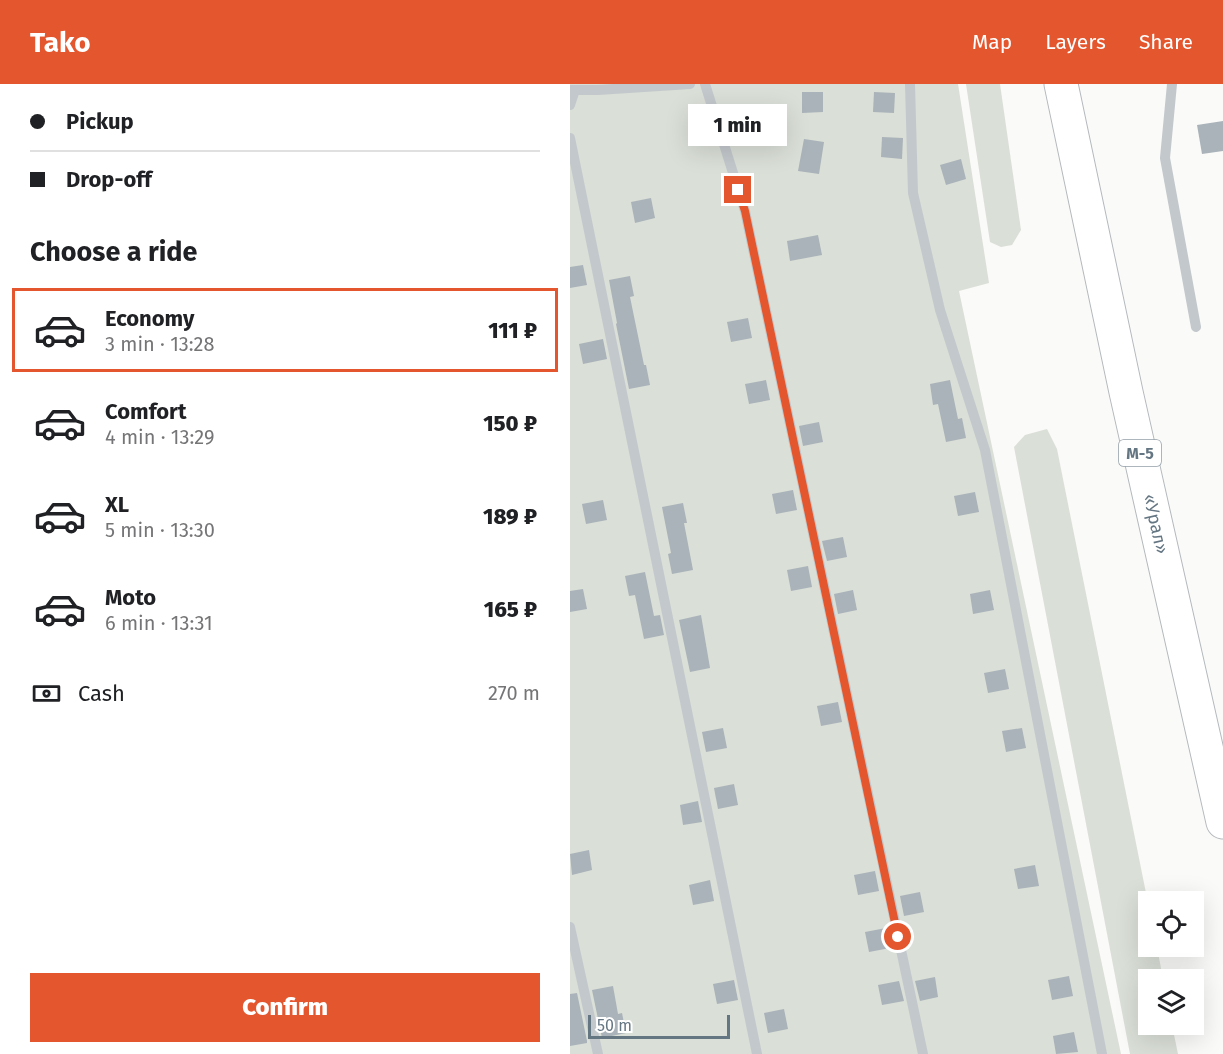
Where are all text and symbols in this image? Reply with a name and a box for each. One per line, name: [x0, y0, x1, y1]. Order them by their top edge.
text: Tako: [30, 26, 91, 59]
text: Map: [972, 29, 1012, 55]
text: Layers: [1045, 29, 1106, 55]
text: Share: [1139, 29, 1193, 55]
callout: 1 min: [688, 103, 788, 145]
text: Pickup: [66, 108, 134, 135]
text: 1 min: [714, 113, 761, 137]
text: Drop-off: [66, 166, 152, 193]
route end: [724, 176, 751, 203]
text: Choose a ride: [30, 236, 197, 268]
icon: car: [33, 303, 87, 357]
text: Economy: [105, 305, 194, 332]
text: 111 ₽: [488, 317, 537, 344]
text: 3 min · 13:28: [105, 332, 215, 356]
icon: car: [33, 396, 87, 450]
text: Comfort: [105, 398, 186, 425]
text: 150 ₽: [483, 410, 537, 437]
text: 4 min · 13:29: [105, 425, 214, 449]
road number: М-5: [1119, 440, 1161, 466]
icon: car: [33, 489, 87, 543]
text: XL: [105, 491, 129, 518]
street label: «Урал»: [1138, 492, 1173, 556]
text: 189 ₽: [483, 503, 537, 530]
text: 5 min · 13:30: [105, 518, 215, 542]
icon: car: [33, 582, 87, 636]
text: Moto: [105, 584, 156, 611]
text: 165 ₽: [484, 596, 537, 623]
text: 6 min · 13:31: [105, 611, 213, 635]
icon: cash: [30, 677, 63, 710]
text: Cash: [78, 680, 125, 707]
text: 270 m: [488, 681, 540, 705]
map controls: [1138, 891, 1204, 1035]
button: locate: [1138, 891, 1204, 957]
route start: [884, 923, 911, 950]
button: layers: [1138, 969, 1204, 1035]
button: Confirm: [30, 973, 540, 1042]
scale bar: [588, 1012, 730, 1040]
text: 50 m: [597, 1016, 632, 1035]

